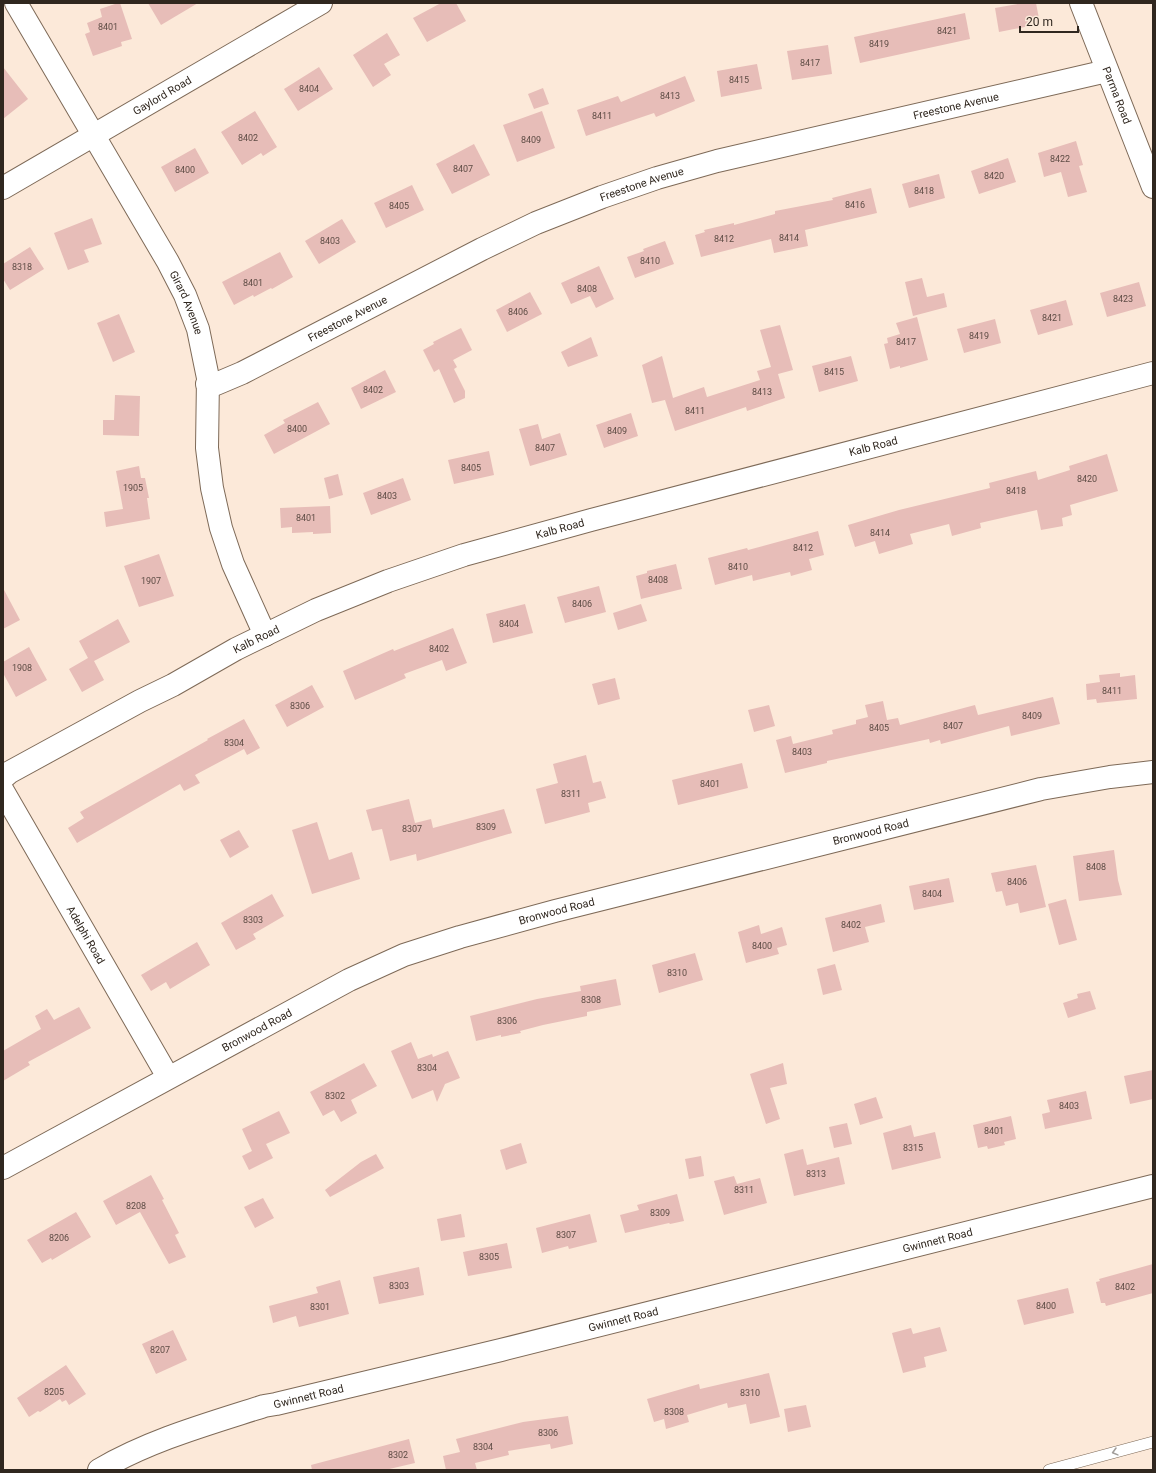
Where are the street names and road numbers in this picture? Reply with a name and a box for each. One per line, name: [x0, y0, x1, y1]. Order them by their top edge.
street label: Parma Road: [1100, 65, 1134, 126]
street label: Gaylord Road: [131, 74, 194, 118]
street label: Freestone Avenue: [912, 90, 1000, 123]
street label: Freestone Avenue: [598, 165, 685, 204]
street label: Girard Avenue: [167, 269, 205, 336]
street label: Freestone Avenue: [306, 293, 390, 345]
street label: Kalb Road: [848, 434, 899, 459]
street label: Kalb Road: [534, 516, 586, 542]
street label: Kalb Road: [231, 623, 282, 656]
street label: Bronwood Road: [831, 816, 910, 848]
street label: Bronwood Road: [517, 895, 596, 928]
street label: Adelphi Road: [64, 904, 107, 966]
street label: Bronwood Road: [220, 1006, 295, 1055]
street label: Gwinnett Road: [901, 1226, 974, 1256]
street label: Gwinnett Road: [587, 1305, 660, 1335]
street label: Gwinnett Road: [272, 1382, 345, 1411]

